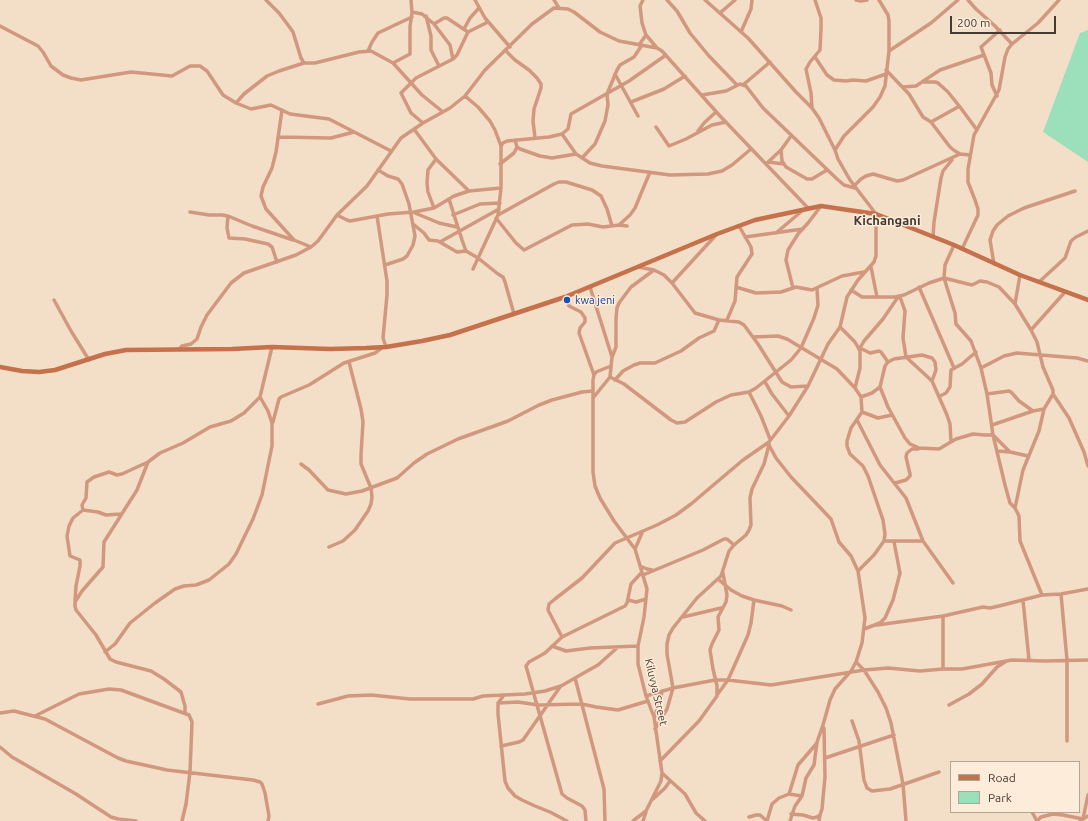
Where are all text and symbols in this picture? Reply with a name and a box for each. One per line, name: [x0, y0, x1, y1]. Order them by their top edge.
scale bar: [952, 8, 1058, 34]
text: 200 m: [957, 16, 990, 29]
district label: Kichangani: [853, 213, 921, 229]
place label: kwa jeni: [575, 293, 615, 307]
marker: kwa jeni: [562, 295, 572, 305]
street label: Kiluvya Street: [642, 657, 670, 727]
legend: [950, 761, 1080, 813]
text: Road: [988, 771, 1016, 784]
text: Park: [988, 791, 1012, 804]

